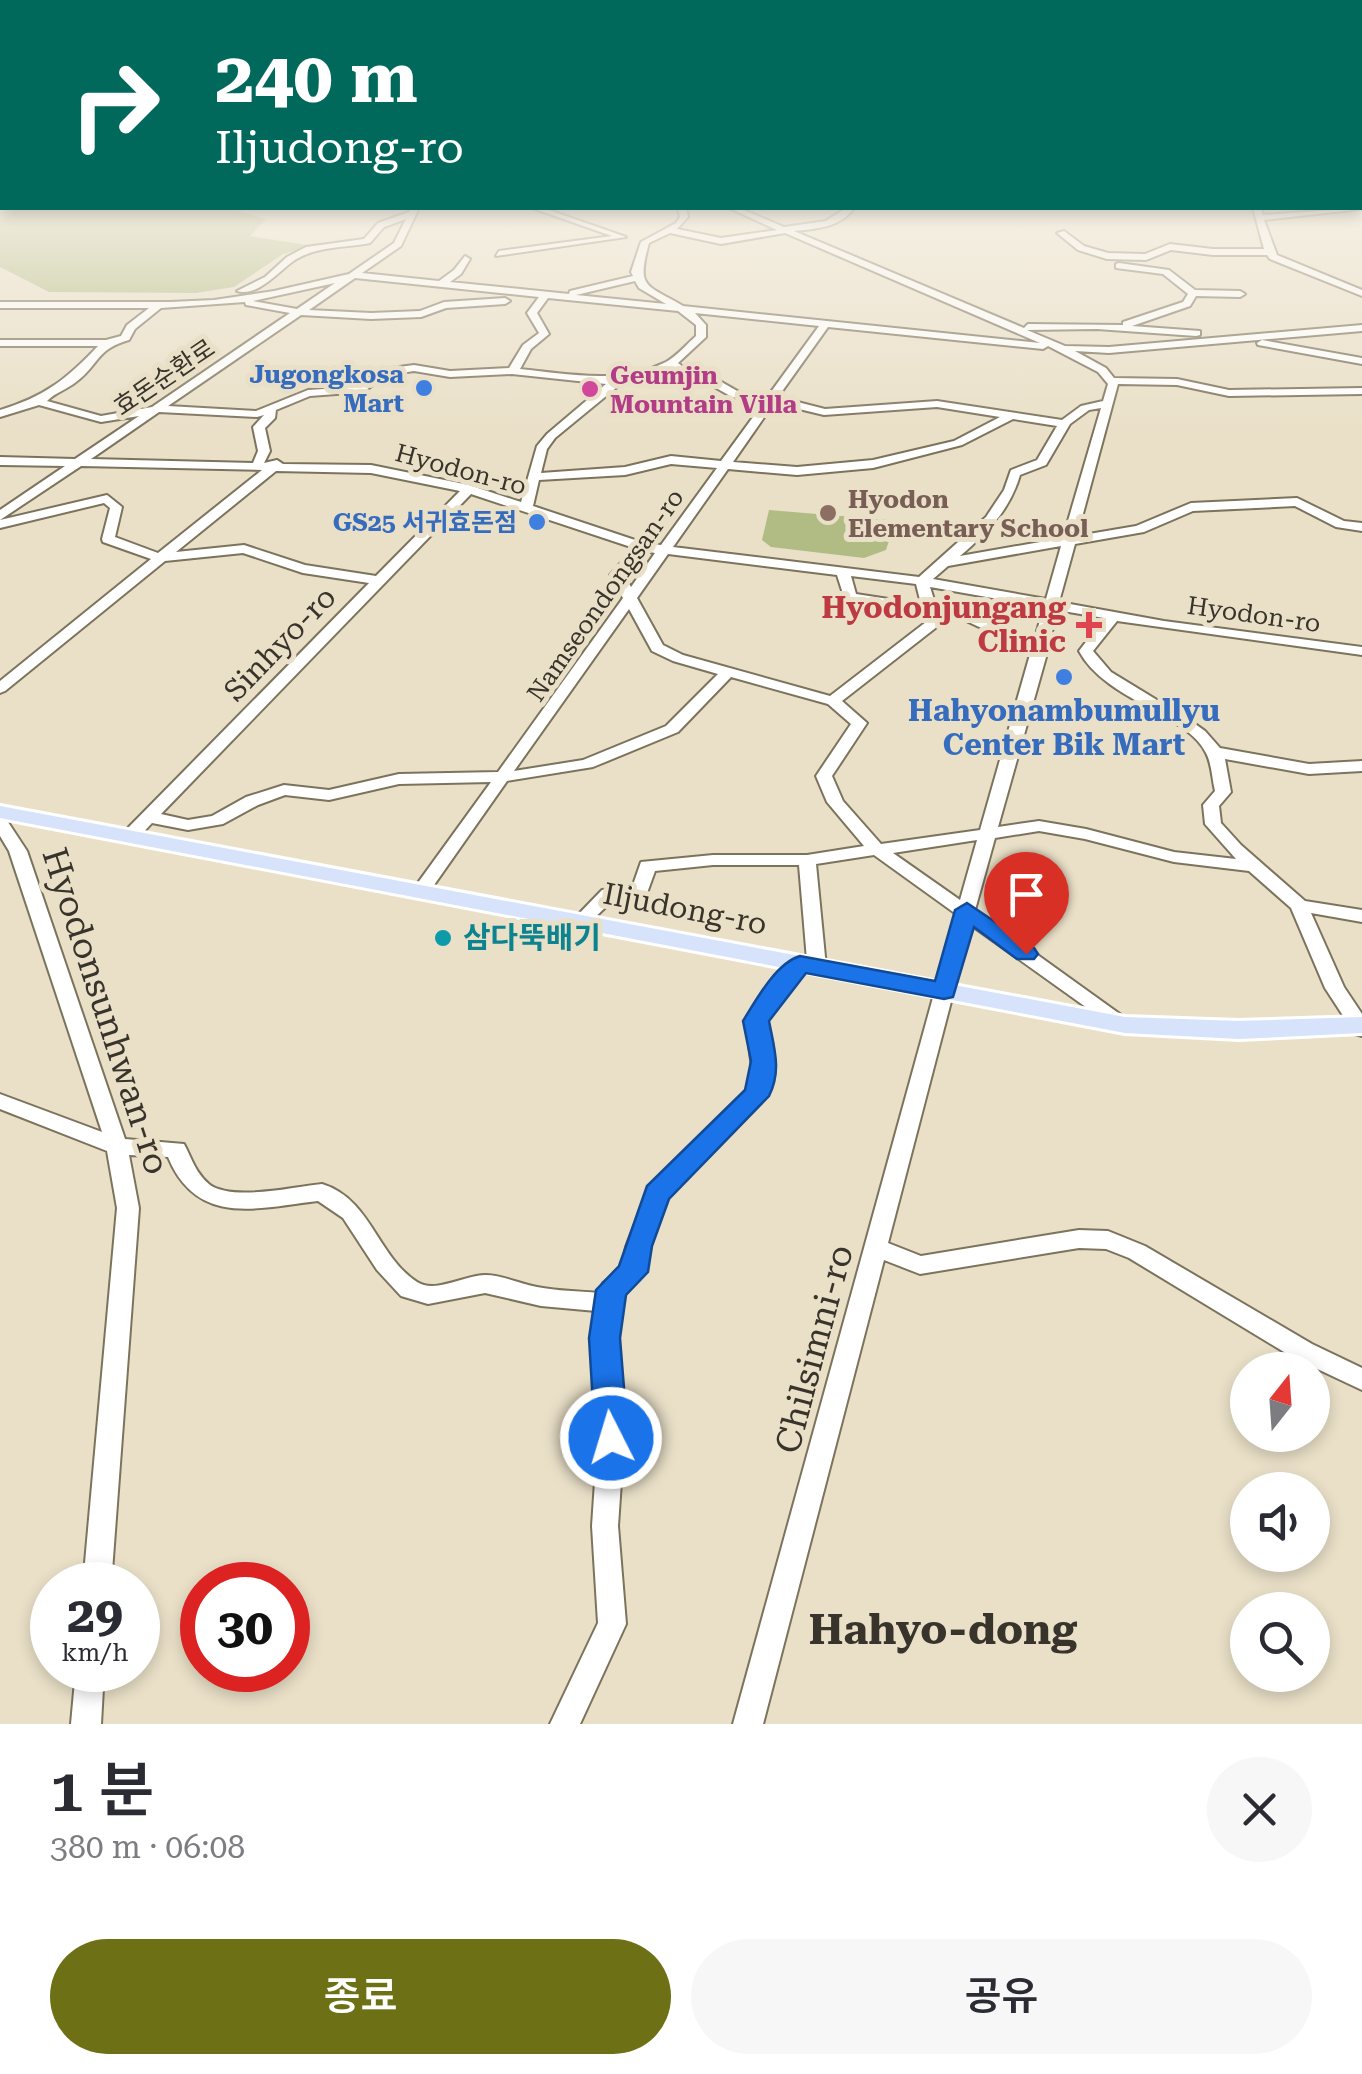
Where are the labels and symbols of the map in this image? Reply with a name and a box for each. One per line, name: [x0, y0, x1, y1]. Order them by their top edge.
street label: 효돈순환로: [108, 333, 220, 422]
place label: Jugongkosa Mart: [249, 360, 404, 418]
place label: Geumjin Mountain Villa: [610, 361, 797, 419]
marker: Jugongkosa Mart: [413, 377, 435, 399]
marker: Geumjin Mountain Villa: [579, 378, 601, 400]
street label: Hyodon-ro: [392, 438, 529, 501]
street label: Namseondongsan-ro: [521, 484, 690, 707]
place label: Hyodon Elementary School: [848, 485, 1088, 543]
marker: Hyodon Elementary School: [817, 502, 839, 524]
place label: GS25 서귀효돈점: [333, 508, 517, 537]
marker: GS25 서귀효돈점: [526, 511, 548, 533]
street label: Sinhyo-ro: [217, 579, 343, 708]
place label: Hyodonjungang Clinic: [821, 590, 1066, 659]
street label: Hyodon-ro: [1185, 591, 1322, 638]
marker: Hyodonjungang Clinic: [1076, 612, 1102, 638]
marker: Hahyonambumullyu Center Bik Mart: [1053, 666, 1075, 688]
place label: Hahyonambumullyu Center Bik Mart: [908, 693, 1220, 762]
street label: Hyodonsunhwan-ro: [33, 843, 178, 1179]
pin: [984, 852, 1069, 955]
street label: Iljudong-ro: [600, 876, 770, 942]
place label: 삼다뚝배기: [463, 920, 601, 955]
marker: 삼다뚝배기: [432, 927, 454, 949]
street label: Chilsimni-ro: [767, 1240, 862, 1458]
north arrow: [1230, 1352, 1330, 1452]
position arrow: [559, 1386, 663, 1490]
speed limit sign: 30: [180, 1562, 310, 1692]
district label: Hahyo-dong: [809, 1605, 1077, 1654]

